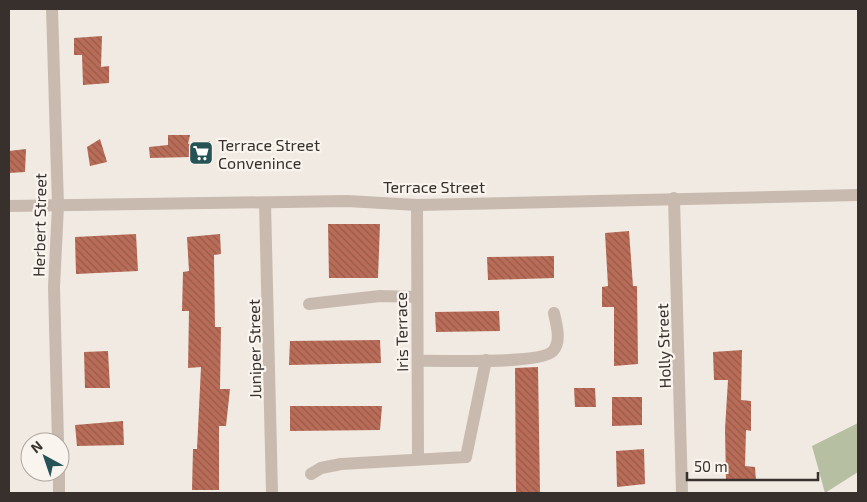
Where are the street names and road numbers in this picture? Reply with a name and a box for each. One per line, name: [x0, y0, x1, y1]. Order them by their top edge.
street label: Herbert Street: [29, 173, 49, 277]
street label: Terrace Street: [383, 177, 485, 196]
street label: Iris Terrace: [391, 292, 411, 372]
street label: Juniper Street: [244, 299, 264, 399]
street label: Holly Street: [652, 303, 674, 389]

